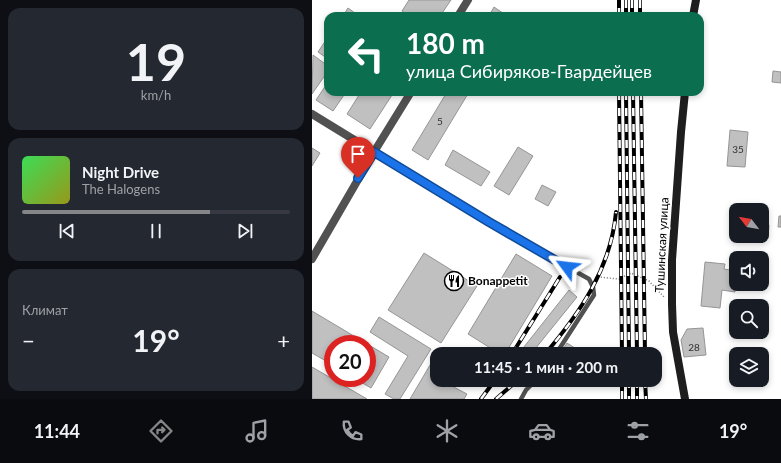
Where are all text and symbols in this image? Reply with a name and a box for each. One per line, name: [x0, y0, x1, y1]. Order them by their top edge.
text: 180 m: [406, 26, 485, 60]
icon: left: [340, 28, 392, 80]
text: 19: [126, 30, 186, 92]
text: улица Сибиряков-Гвардейцев: [406, 60, 652, 82]
text: km/h: [141, 87, 171, 103]
house number: 5: [437, 115, 443, 127]
pin: [341, 137, 375, 178]
icon: arrive: [347, 143, 369, 165]
house number: 35: [732, 143, 744, 155]
text: Night Drive: [82, 163, 159, 181]
text: The Halogens: [82, 181, 160, 197]
street label: Тушинская улица: [652, 197, 671, 293]
north arrow: [729, 203, 769, 243]
map controls: [729, 203, 769, 387]
icon: previous: [56, 220, 78, 242]
icon: pause: [145, 220, 167, 242]
icon: next: [234, 220, 256, 242]
position arrow: [546, 246, 588, 288]
button: sound: [729, 251, 769, 291]
restaurant icon: Bonappetit: [443, 270, 465, 292]
place label: Bonappetit: [468, 273, 528, 288]
button: search: [729, 299, 769, 339]
text: Климат: [22, 302, 68, 318]
text: 19°: [132, 322, 180, 358]
text: −: [22, 327, 35, 354]
text: +: [277, 327, 290, 354]
speed limit sign: 20: [324, 335, 376, 387]
house number: 28: [688, 341, 700, 353]
button: layers: [729, 347, 769, 387]
text: 11:45 · 1 мин · 200 m: [474, 358, 618, 376]
icon: directions: [147, 417, 175, 445]
icon: music: [243, 417, 271, 445]
icon: phone: [338, 417, 366, 445]
icon: climate: [433, 417, 461, 445]
icon: car: [528, 417, 556, 445]
icon: filters: [624, 417, 652, 445]
text: 11:44: [34, 420, 80, 442]
text: 19°: [719, 420, 747, 442]

